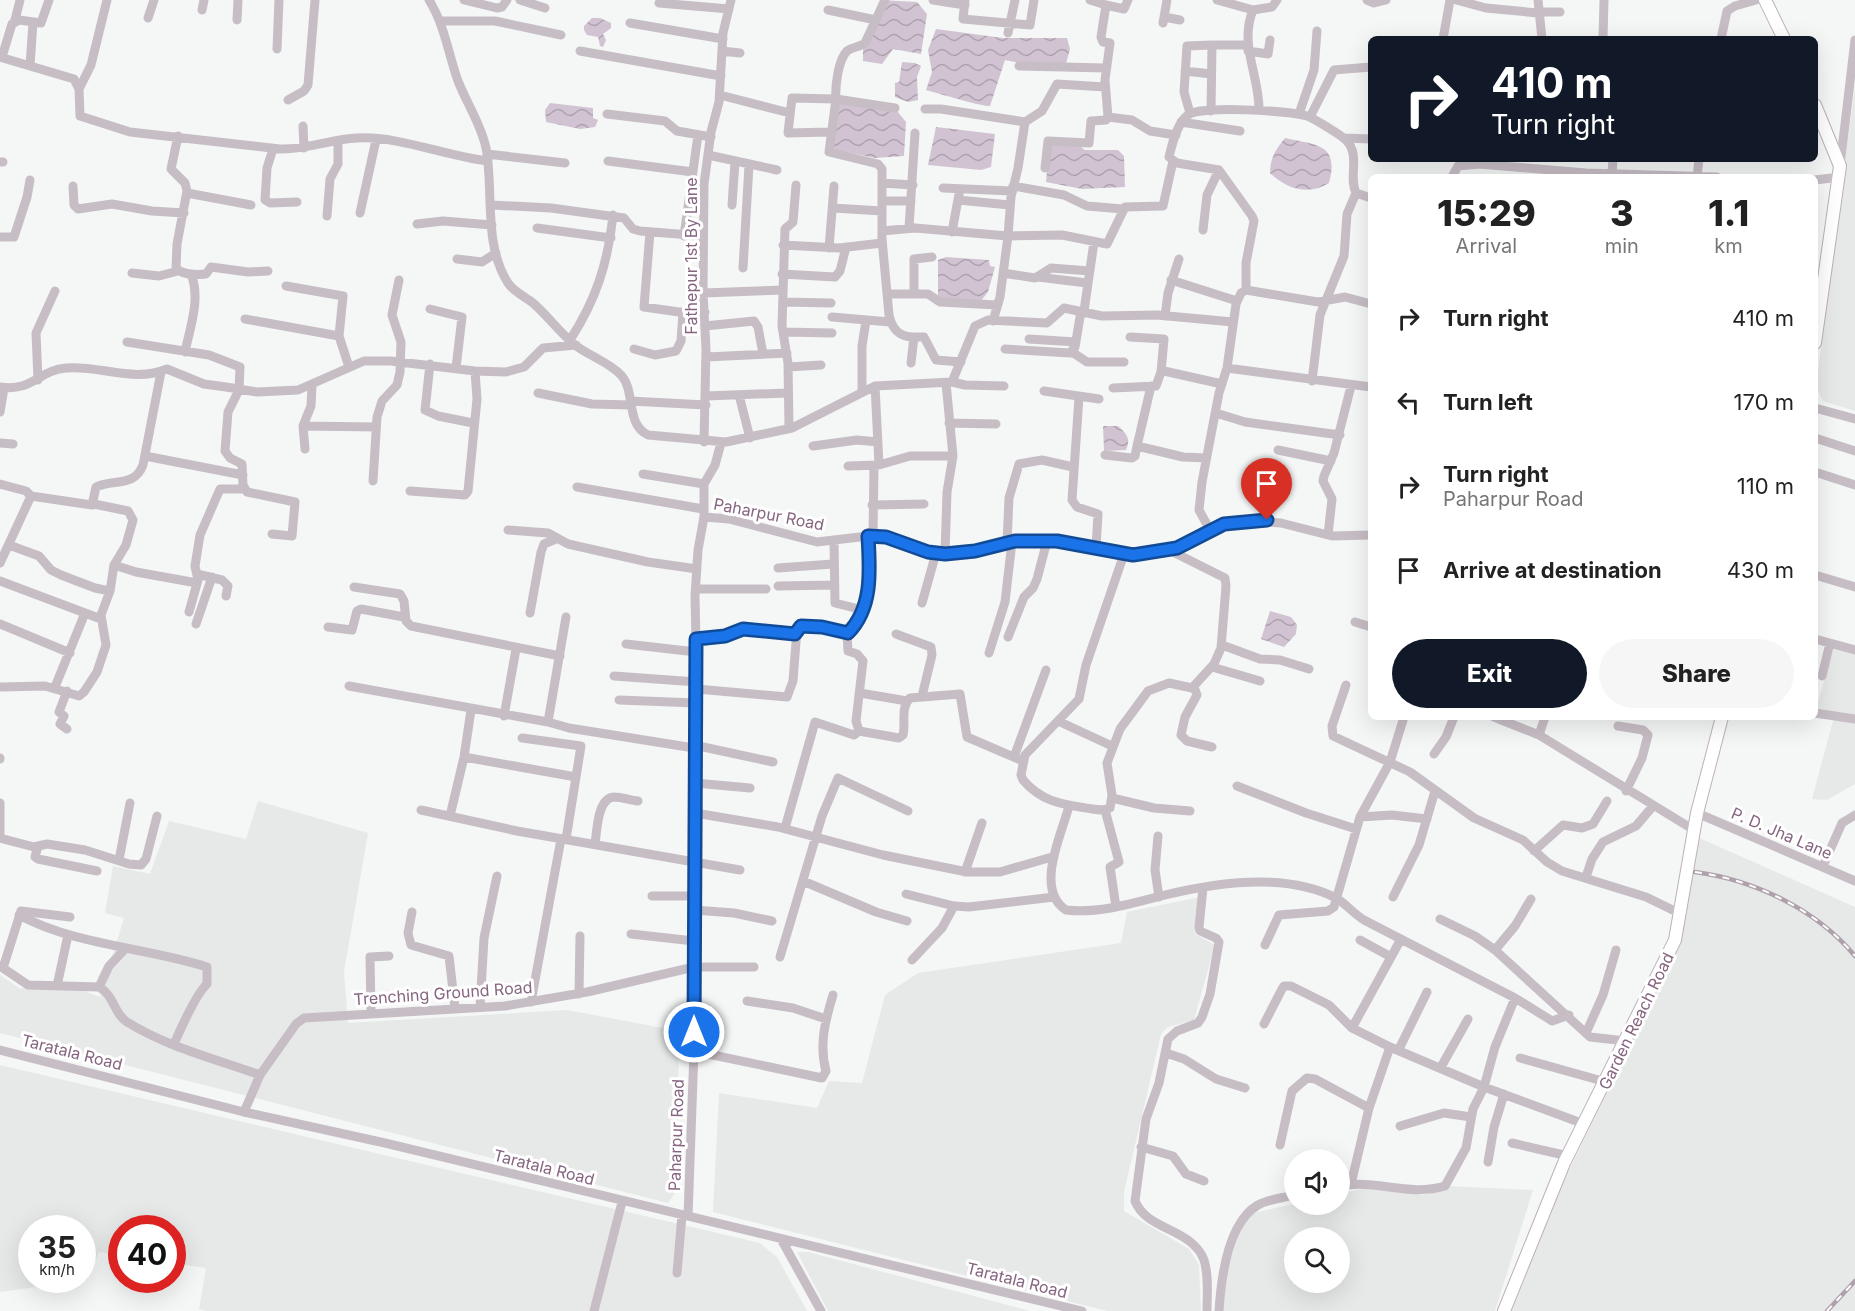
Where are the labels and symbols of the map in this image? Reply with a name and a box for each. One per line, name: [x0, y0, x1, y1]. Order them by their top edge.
street label: Fathepur 1st By Lane: [681, 177, 701, 335]
pin: [1241, 458, 1292, 520]
street label: Paharpur Road: [712, 493, 826, 535]
street label: P. D. Jha Lane: [1729, 803, 1835, 863]
street label: Garden Reach Road: [1594, 949, 1678, 1093]
street label: Trenching Ground Road: [353, 977, 533, 1009]
position arrow: [662, 1000, 726, 1064]
street label: Taratala Road: [19, 1030, 125, 1074]
street label: Paharpur Road: [664, 1079, 688, 1191]
street label: Taratala Road: [491, 1145, 597, 1189]
speed limit sign: 40: [108, 1215, 186, 1293]
street label: Taratala Road: [964, 1258, 1070, 1302]

